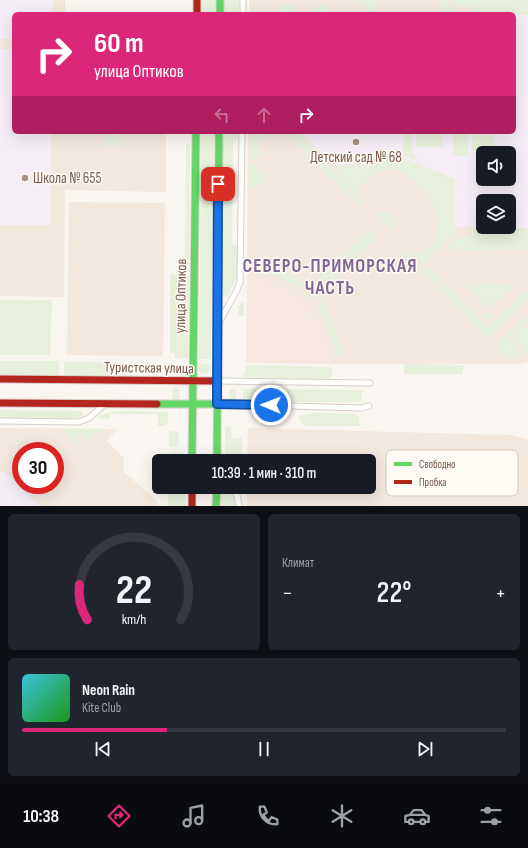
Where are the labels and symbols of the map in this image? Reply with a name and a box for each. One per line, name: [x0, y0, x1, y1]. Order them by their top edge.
marker: Детский сад № 68: [351, 137, 361, 147]
place label: Детский сад № 68: [310, 148, 402, 167]
pin: [201, 167, 235, 201]
place label: Школа № 655: [33, 169, 101, 188]
marker: Школа № 655: [20, 173, 30, 183]
district label: СЕВЕРО-ПРИМОРСКАЯ ЧАСТЬ: [243, 255, 417, 300]
street label: улица Оптиков: [171, 258, 191, 333]
street label: Туристская улица: [104, 358, 194, 378]
position arrow: [250, 384, 292, 426]
speed limit sign: 30: [12, 442, 64, 494]
legend: [386, 450, 518, 496]
text: Свободно: [419, 458, 456, 471]
text: Пробка: [419, 476, 447, 489]

